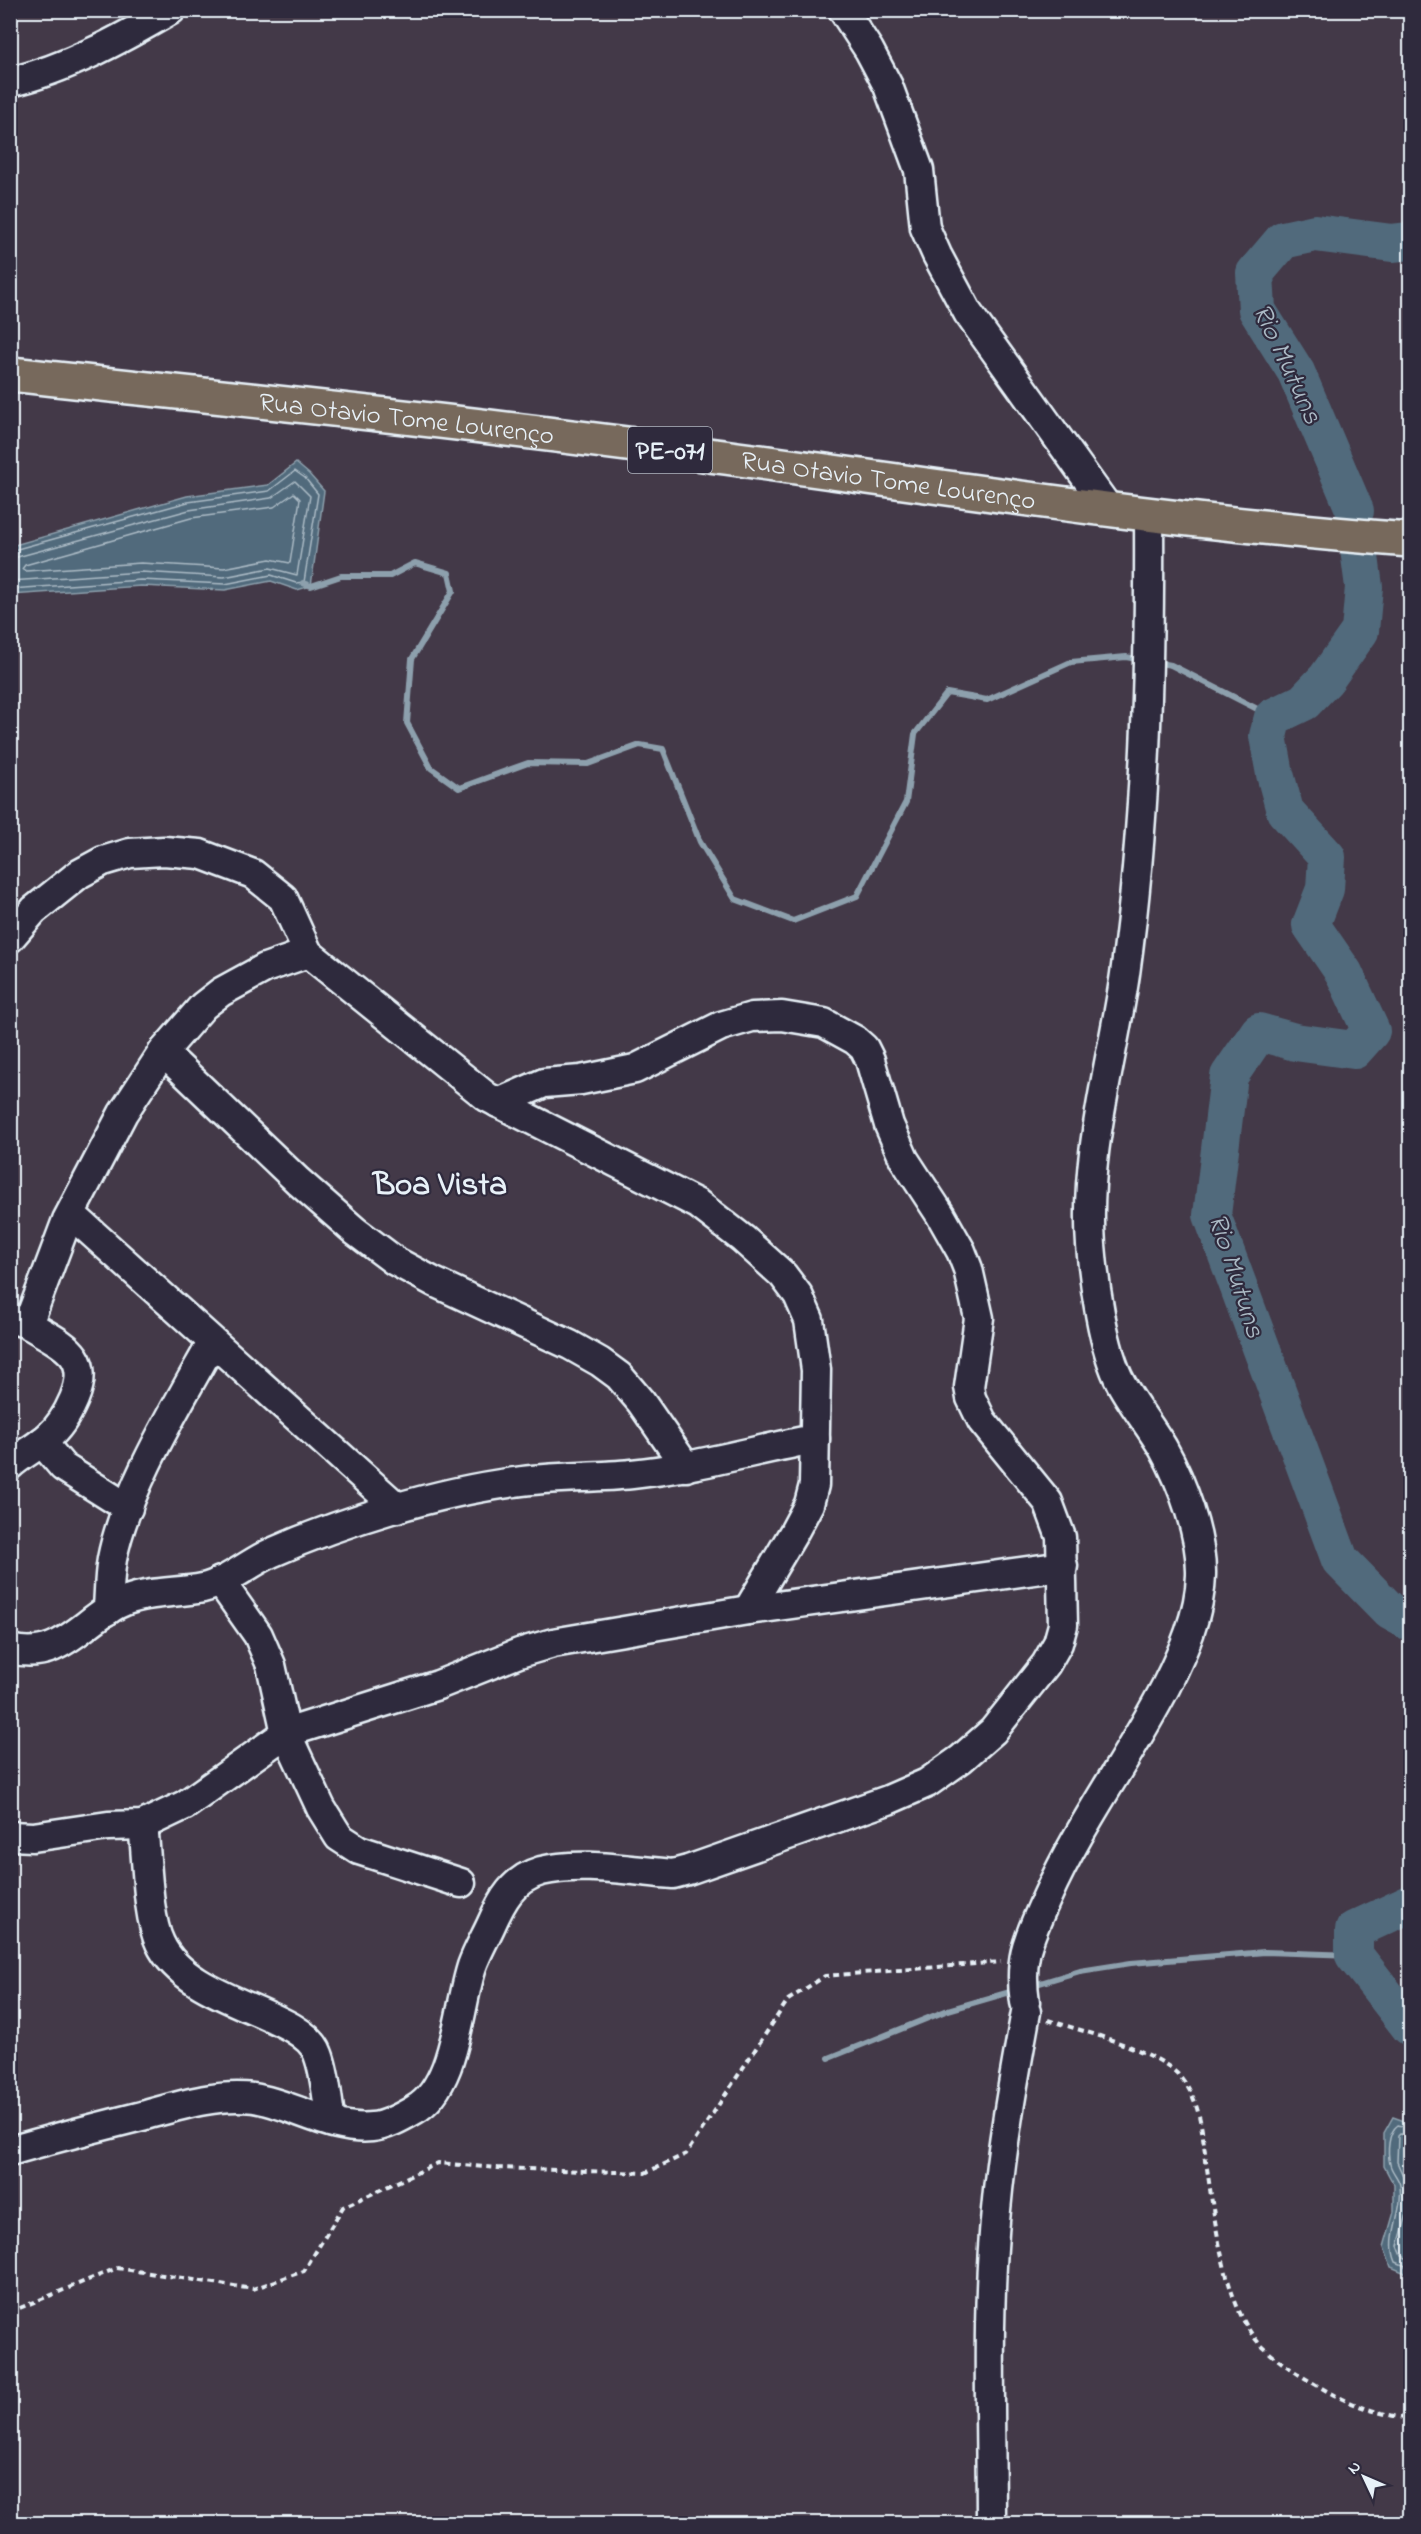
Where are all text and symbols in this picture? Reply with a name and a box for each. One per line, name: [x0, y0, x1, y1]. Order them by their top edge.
water label: Rio Mutuns: [1240, 298, 1332, 432]
street label: Rua Otavio Tome Lourenço: [257, 384, 556, 457]
road number: PE-071: [628, 427, 712, 473]
street label: Rua Otavio Tome Lourenço: [739, 443, 1038, 522]
district label: Boa Vista: [371, 1162, 507, 1210]
water label: Rio Mutuns: [1195, 1209, 1274, 1344]
north arrow: [1334, 2447, 1394, 2507]
text: N: [1342, 2456, 1367, 2480]

